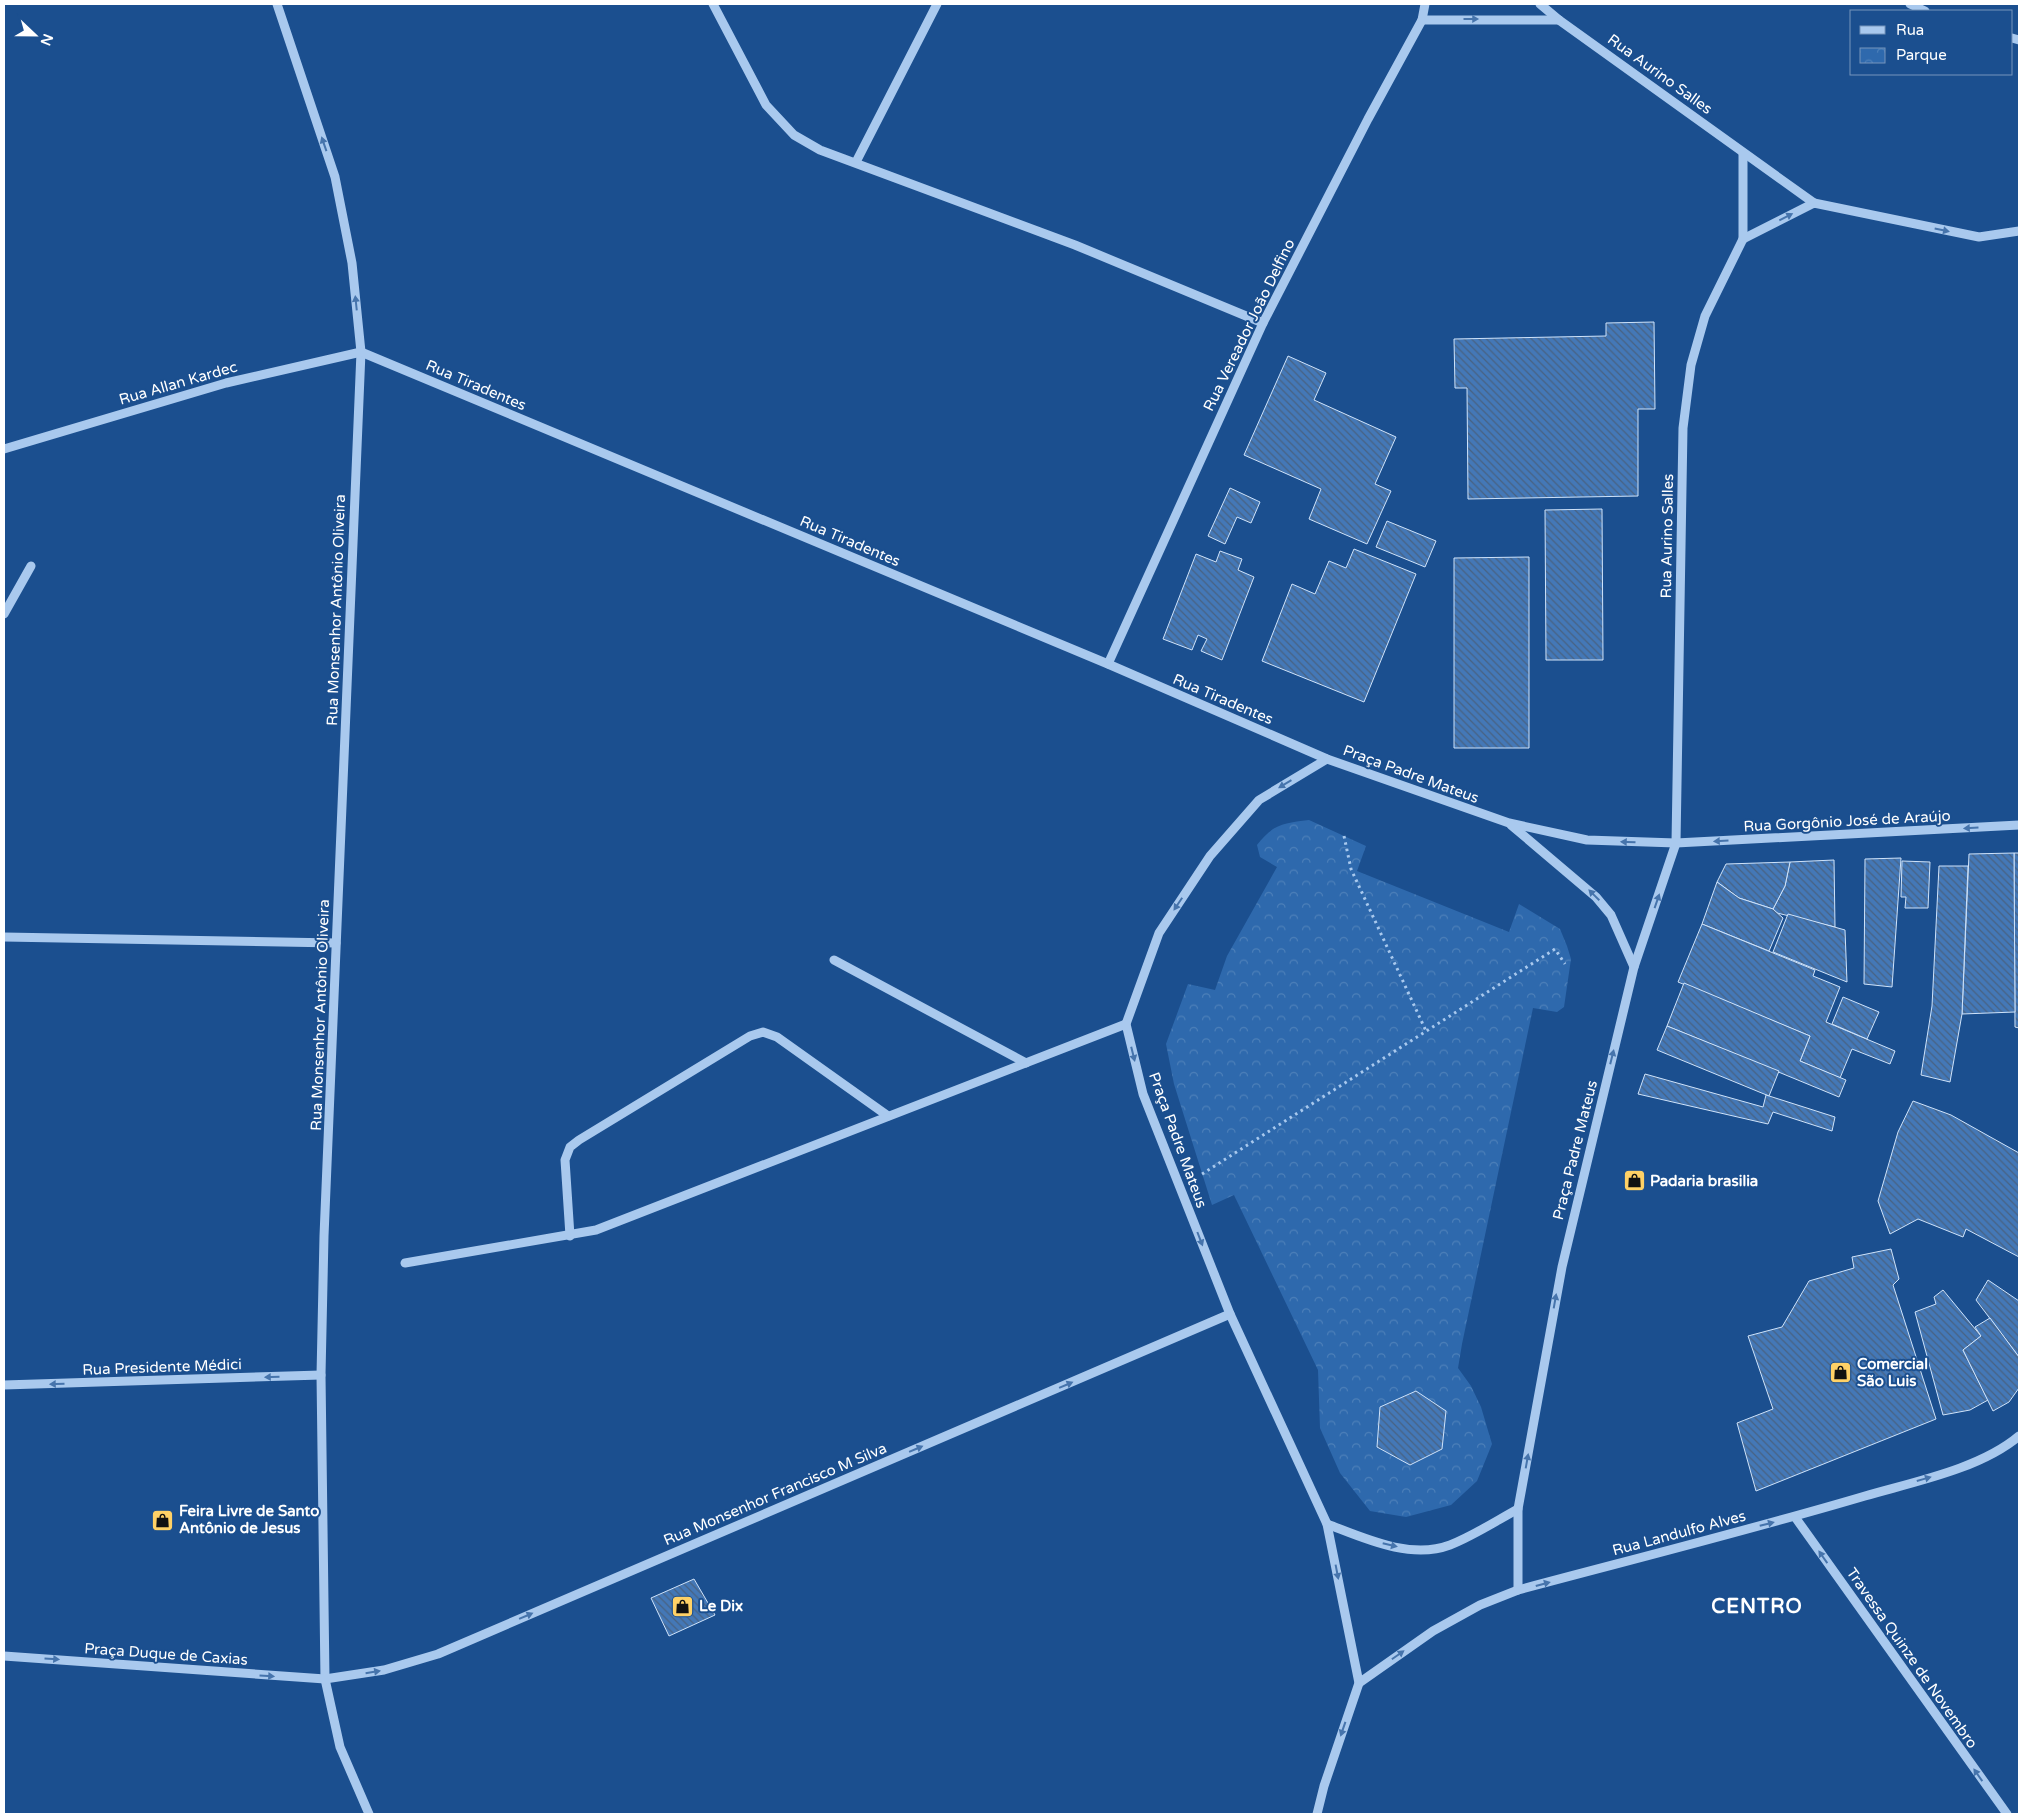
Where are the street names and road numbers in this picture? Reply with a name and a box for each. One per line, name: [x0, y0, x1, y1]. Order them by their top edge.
street label: Rua Aurino Salles: [1604, 30, 1716, 118]
street label: Rua Vereador João Delfino: [1199, 236, 1299, 414]
street label: Rua Tiradentes: [423, 356, 529, 414]
street label: Rua Allan Kardec: [117, 358, 239, 408]
street label: Rua Aurino Salles: [1657, 473, 1677, 599]
street label: Rua Monsenhor Antônio Oliveira: [323, 494, 349, 726]
street label: Rua Tiradentes: [797, 512, 903, 570]
street label: Rua Tiradentes: [1170, 670, 1276, 728]
street label: Praça Padre Mateus: [1341, 741, 1481, 807]
street label: Rua Gorgônio José de Araújo: [1743, 807, 1951, 835]
street label: Rua Monsenhor Antônio Oliveira: [307, 899, 333, 1131]
street label: Praça Padre Mateus: [1145, 1070, 1211, 1210]
street label: Praça Padre Mateus: [1549, 1078, 1601, 1222]
street label: Rua Presidente Médici: [82, 1355, 242, 1379]
street label: Rua Monsenhor Francisco M Silva: [661, 1439, 889, 1549]
street label: Rua Landulfo Alves: [1610, 1507, 1748, 1559]
street label: Travessa Quinze de Novembro: [1843, 1564, 1981, 1752]
street label: Praça Duque de Caxias: [84, 1639, 248, 1669]

